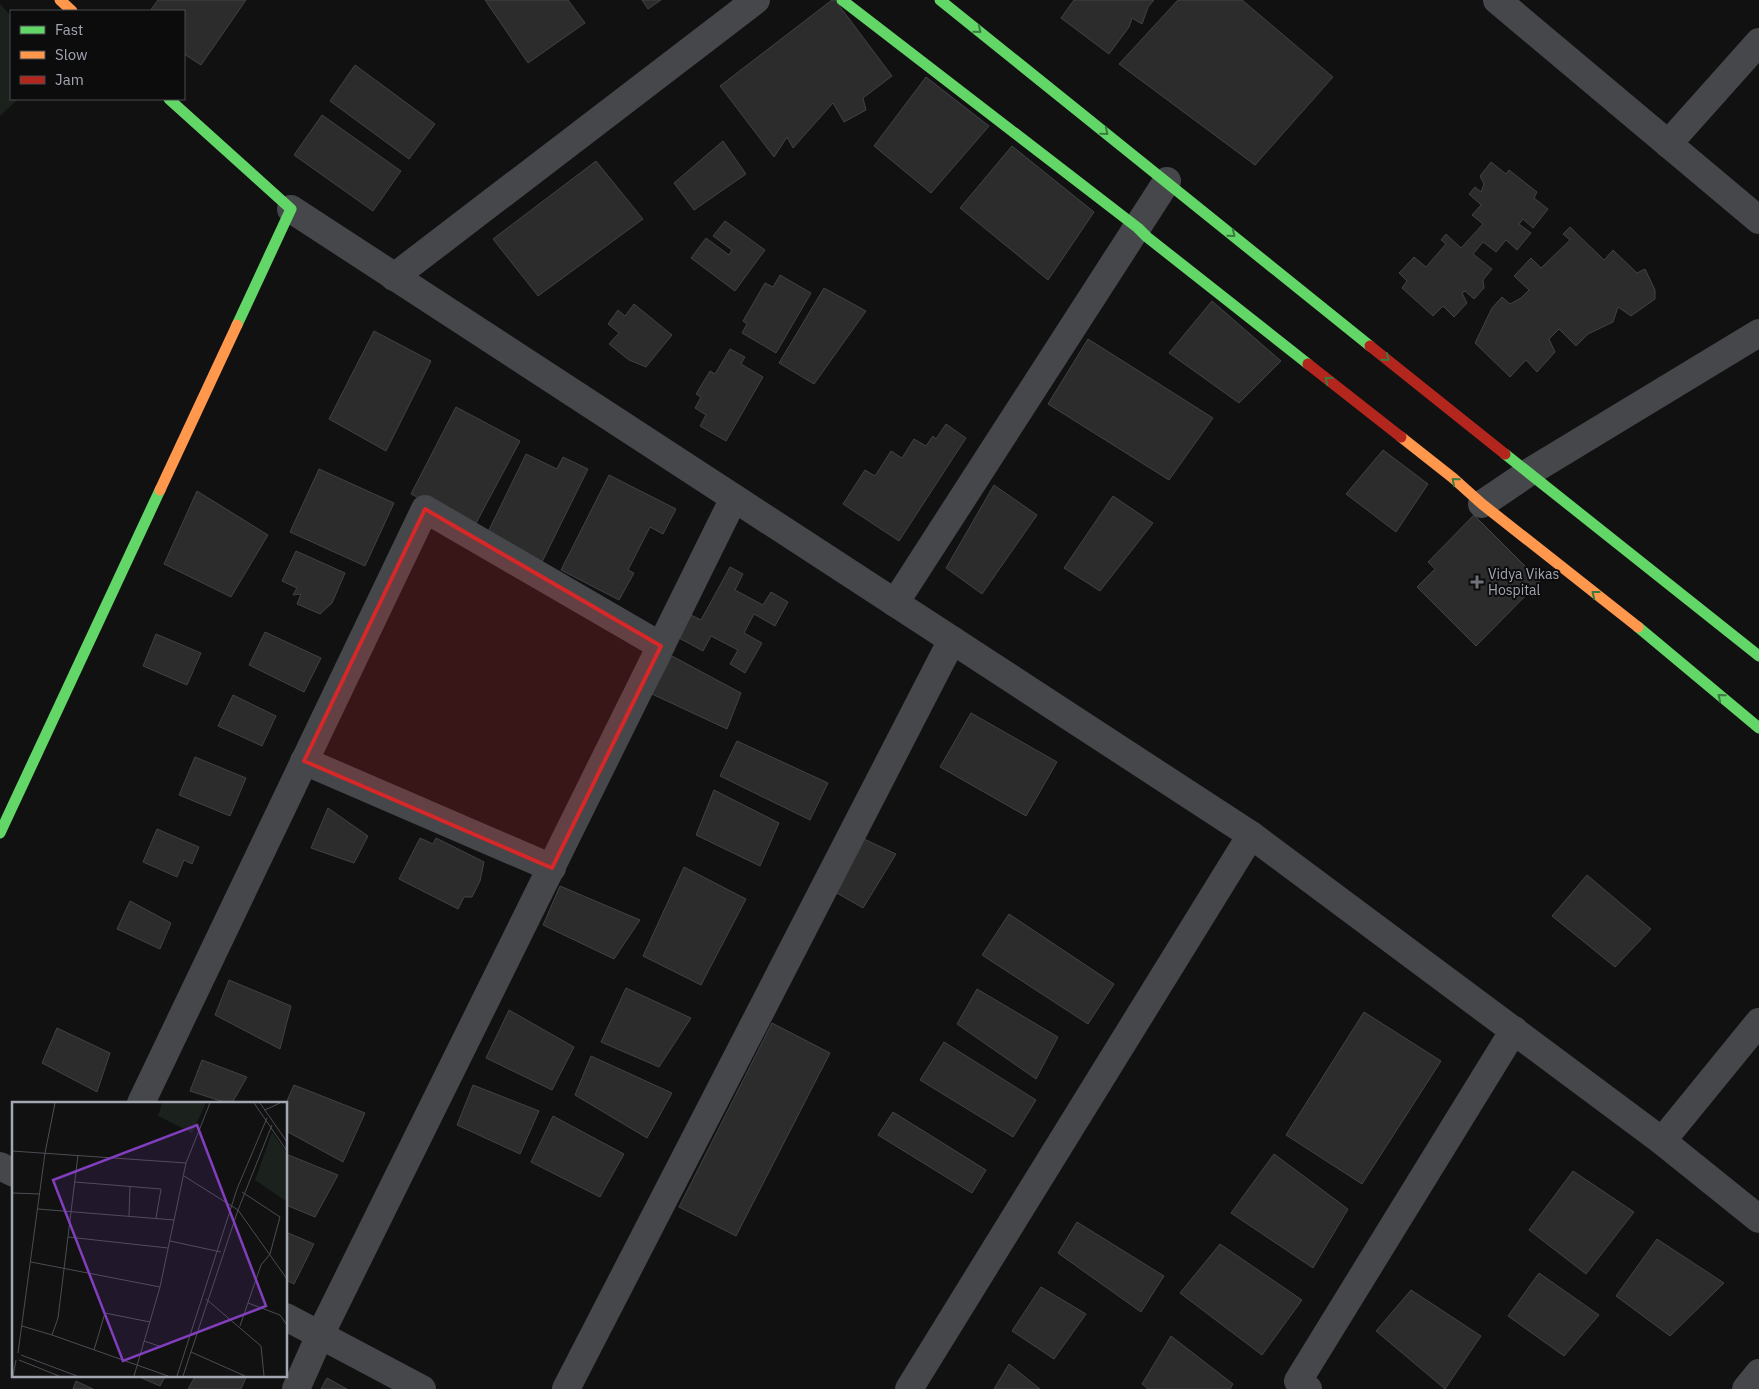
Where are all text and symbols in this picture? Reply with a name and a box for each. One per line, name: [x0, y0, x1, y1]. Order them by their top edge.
legend: [10, 10, 185, 100]
text: Fast: [55, 20, 83, 39]
one-way arrow: [972, 25, 981, 33]
text: Slow: [55, 45, 88, 64]
text: Jam: [55, 70, 84, 89]
one-way arrow: [1099, 126, 1108, 134]
one-way arrow: [1226, 228, 1235, 236]
one-way arrow: [1380, 352, 1389, 361]
one-way arrow: [1325, 377, 1334, 385]
one-way arrow: [1452, 478, 1461, 487]
place label: Vidya Vikas Hospital: [1488, 565, 1560, 599]
marker: Vidya Vikas Hospital: [1470, 575, 1484, 589]
one-way arrow: [1592, 592, 1601, 600]
one-way arrow: [1718, 693, 1727, 702]
inset map: [12, 1102, 288, 1376]

